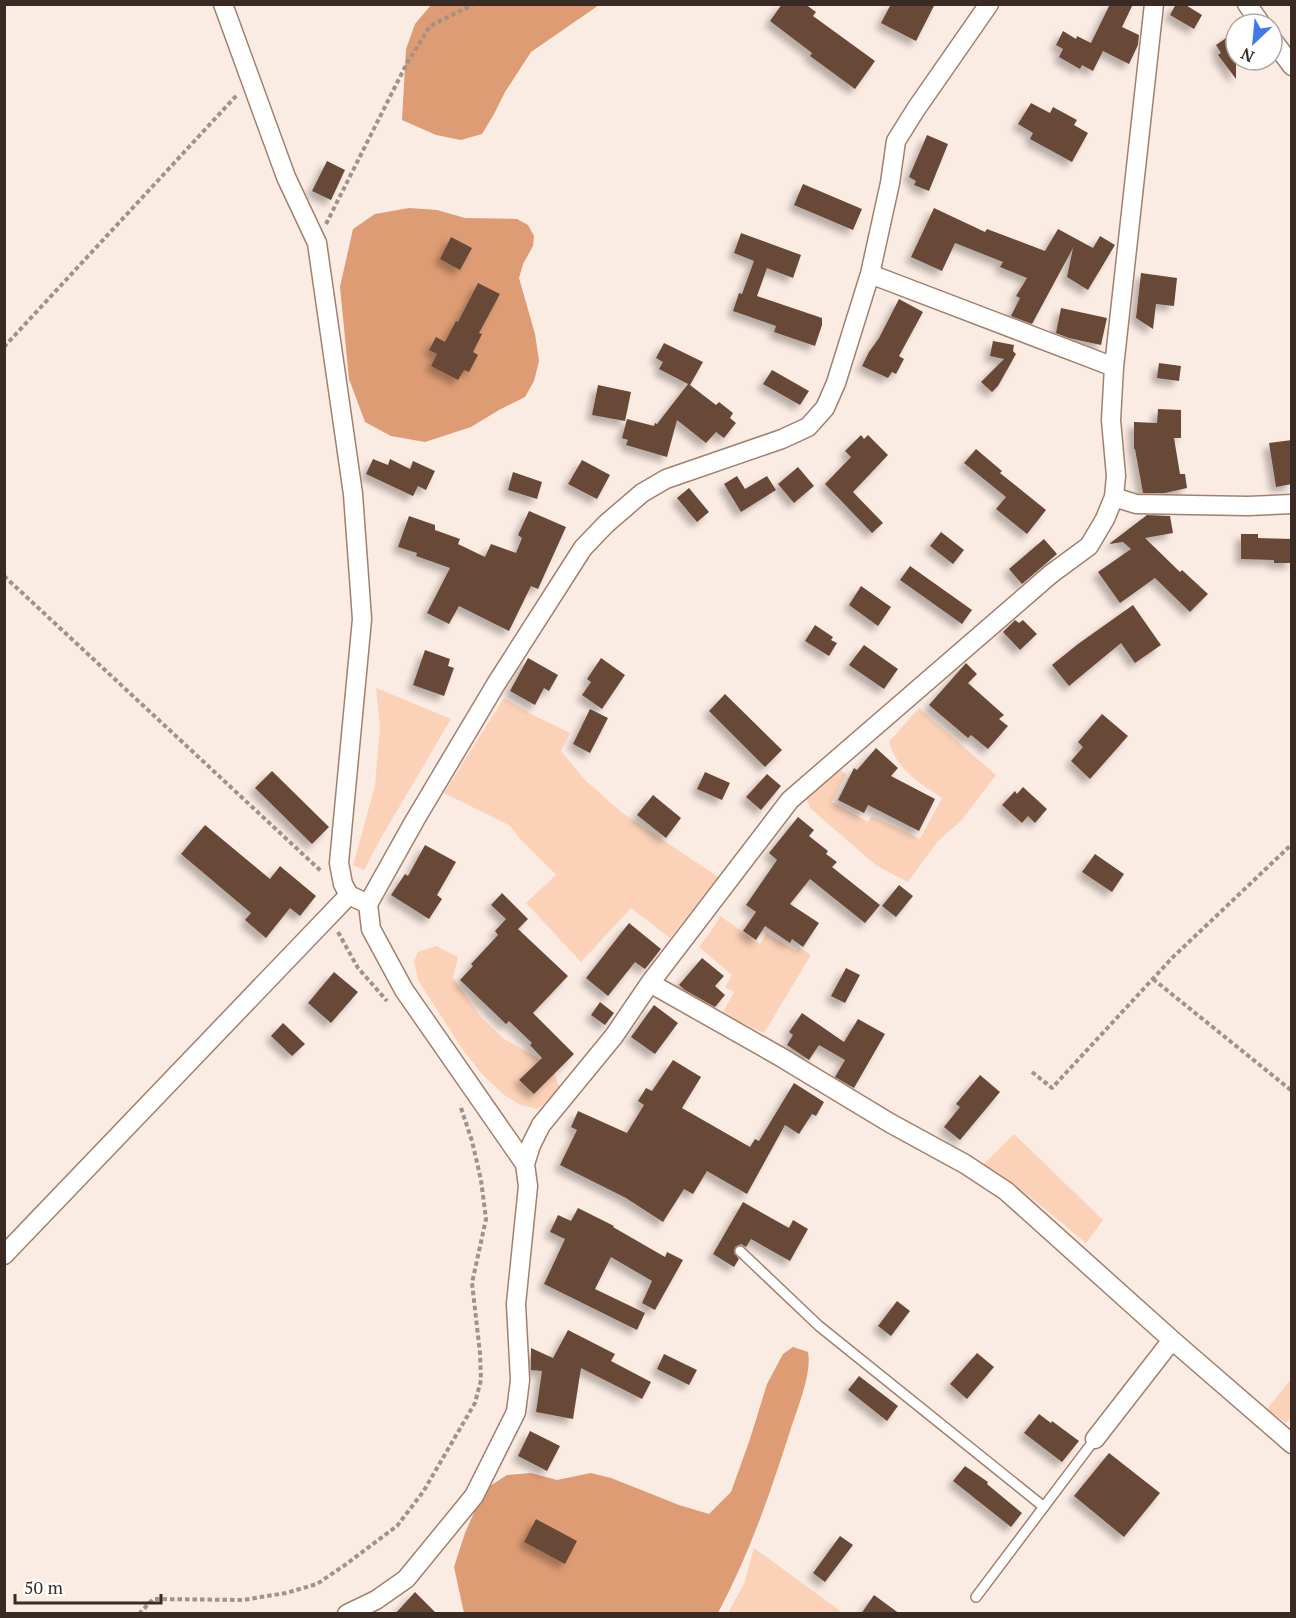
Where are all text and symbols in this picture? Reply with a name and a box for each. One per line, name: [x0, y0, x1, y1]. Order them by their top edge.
north arrow: [1224, 12, 1284, 72]
text: N: [1237, 43, 1258, 68]
scale bar: [15, 1567, 160, 1605]
text: 50 m: [24, 1575, 64, 1599]

